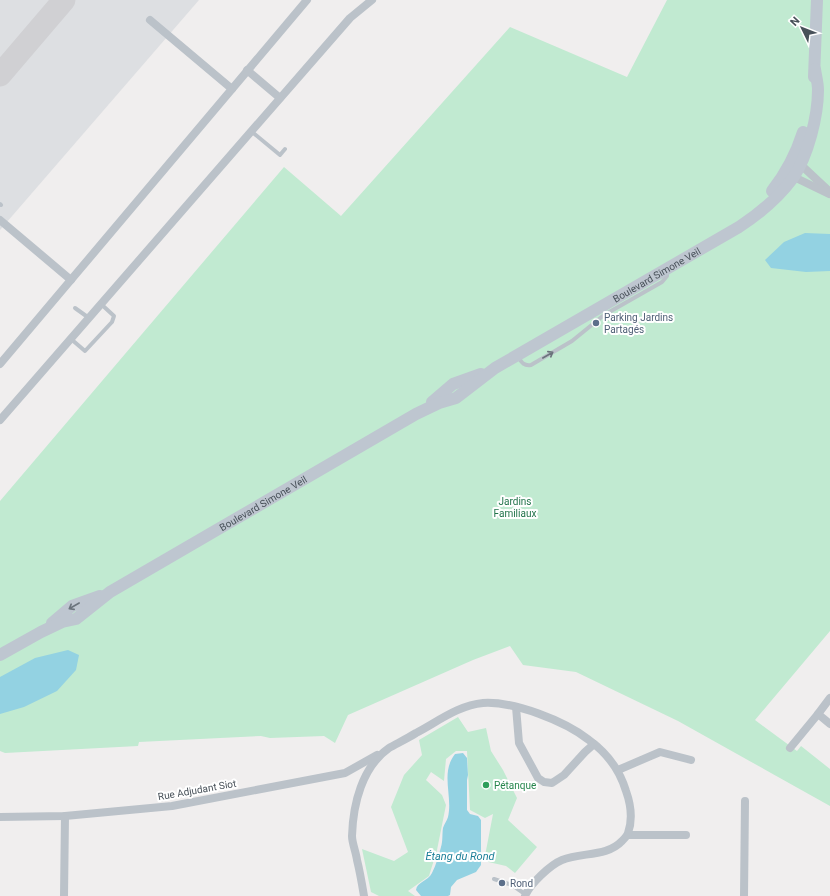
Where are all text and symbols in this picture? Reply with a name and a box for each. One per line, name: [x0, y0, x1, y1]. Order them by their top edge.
north arrow: [782, 8, 822, 48]
text: N: [788, 14, 803, 29]
street label: Boulevard Simone Veil: [611, 245, 702, 304]
place label: Parking Jardins Partagés: [604, 312, 673, 335]
marker: Parking Jardins Partagés: [591, 318, 601, 328]
one-way arrow: [542, 351, 554, 359]
street label: Boulevard Simone Veil: [217, 473, 309, 533]
park label: Jardins Familiaux: [494, 496, 536, 519]
one-way arrow: [68, 603, 80, 611]
street label: Rue Adjudant Siot: [157, 778, 237, 802]
marker: Pétanque: [481, 780, 491, 790]
place label: Pétanque: [494, 780, 536, 791]
water label: Étang du Rond: [425, 850, 496, 863]
marker: Rond: [497, 878, 507, 888]
place label: Rond: [510, 878, 533, 889]

